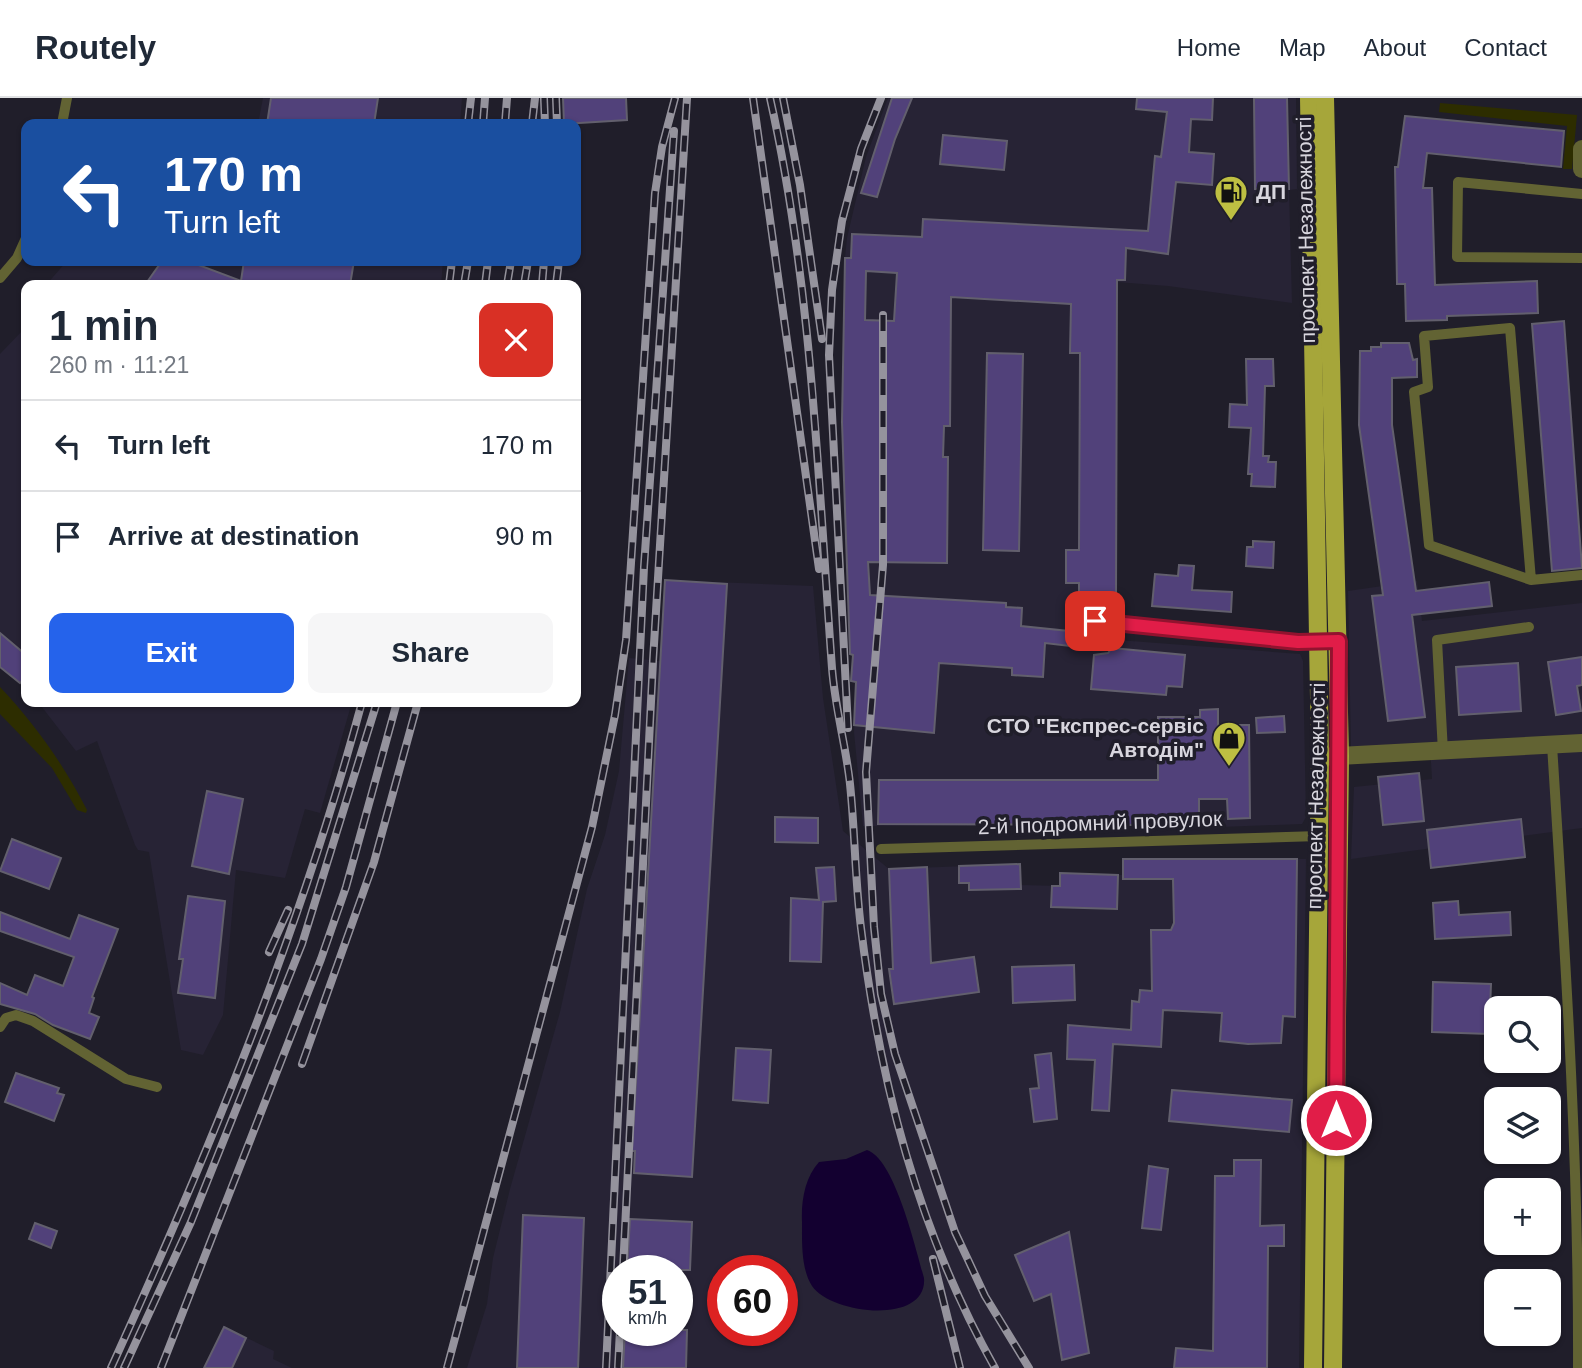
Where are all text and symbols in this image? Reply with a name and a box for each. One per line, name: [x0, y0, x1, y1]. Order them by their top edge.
text: Routely: [35, 29, 156, 66]
text: Home: [1177, 34, 1241, 61]
text: Map: [1279, 34, 1326, 61]
text: About: [1364, 34, 1426, 61]
text: Contact: [1464, 34, 1547, 61]
street label: проспект Незалежності: [1292, 116, 1319, 344]
icon: left: [49, 147, 140, 238]
text: 170 m: [164, 147, 303, 201]
fuel station icon: ДП: [1212, 173, 1250, 222]
place label: ДП: [1256, 180, 1286, 203]
text: Turn left: [164, 204, 280, 240]
text: 1 min: [49, 302, 159, 349]
button: close: [479, 303, 553, 377]
text: 260 m · 11:21: [49, 352, 189, 378]
icon: left: [49, 427, 87, 465]
text: Turn left: [108, 430, 210, 460]
text: 170 m: [481, 430, 553, 460]
icon: arrive: [49, 518, 87, 556]
text: Arrive at destination: [108, 521, 359, 551]
text: 90 m: [495, 521, 553, 551]
pin: [1065, 591, 1125, 651]
icon: arrive: [1076, 602, 1114, 640]
button: Exit: [49, 613, 294, 693]
button: Share: [308, 613, 553, 693]
street label: проспект Незалежності: [1302, 682, 1329, 910]
place label: СТО "Експрес-сервіс Автодім": [987, 714, 1204, 761]
shop icon: СТО "Експрес-сервіс Автодім": [1210, 719, 1248, 768]
street label: 2-й Іподромний провулок: [977, 807, 1223, 838]
map controls: [1484, 996, 1561, 1346]
button: search: [1484, 996, 1561, 1073]
position arrow: [1299, 1083, 1373, 1157]
button: layers: [1484, 1087, 1561, 1164]
button: +: [1484, 1178, 1561, 1255]
speed limit sign: 60: [707, 1255, 798, 1346]
button: −: [1484, 1269, 1561, 1346]
text: 51: [628, 1272, 667, 1311]
text: km/h: [628, 1308, 667, 1328]

